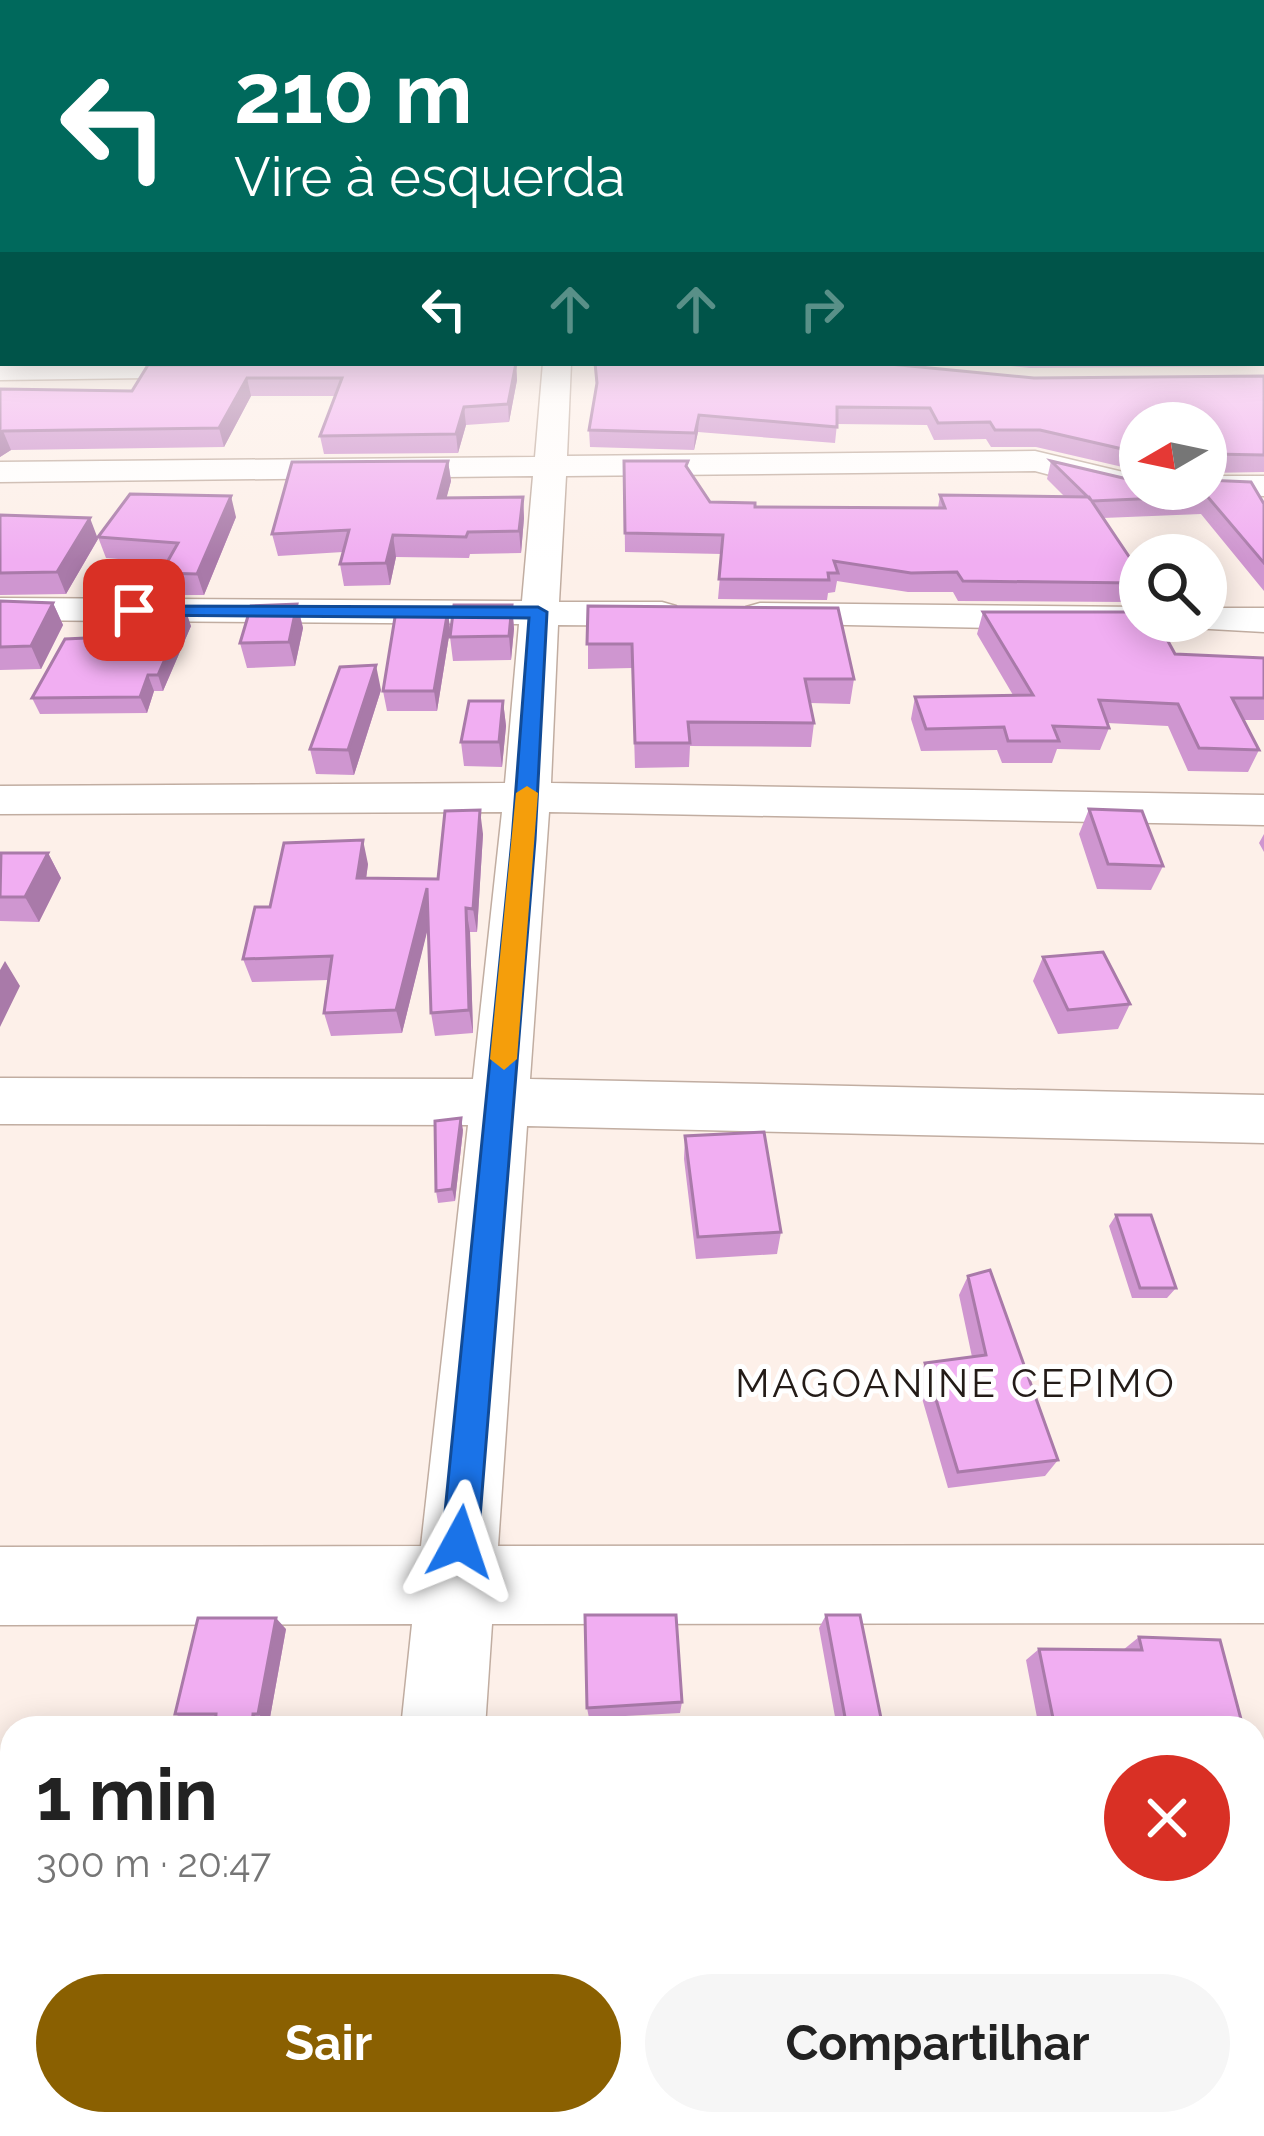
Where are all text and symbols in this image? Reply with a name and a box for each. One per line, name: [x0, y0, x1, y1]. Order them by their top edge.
text: 210 m: [234, 44, 473, 143]
icon: left: [36, 48, 192, 204]
text: Vire à esquerda: [234, 145, 625, 209]
icon: left: [411, 276, 477, 342]
icon: ahead: [537, 276, 603, 342]
icon: ahead: [663, 276, 729, 342]
icon: right: [789, 276, 855, 342]
north arrow: [1119, 402, 1227, 510]
map controls: [1119, 402, 1227, 642]
button: search: [1119, 534, 1227, 642]
pin: [83, 559, 185, 661]
icon: arrive: [101, 577, 167, 643]
district label: MAGOANINE CEPIMO: [735, 1360, 1177, 1406]
position arrow: [397, 1479, 523, 1605]
text: 1 min: [36, 1752, 218, 1837]
button: close: [1104, 1755, 1230, 1881]
text: 300 m · 20:47: [36, 1840, 271, 1886]
button: Sair: [36, 1974, 621, 2112]
button: Compartilhar: [645, 1974, 1230, 2112]

